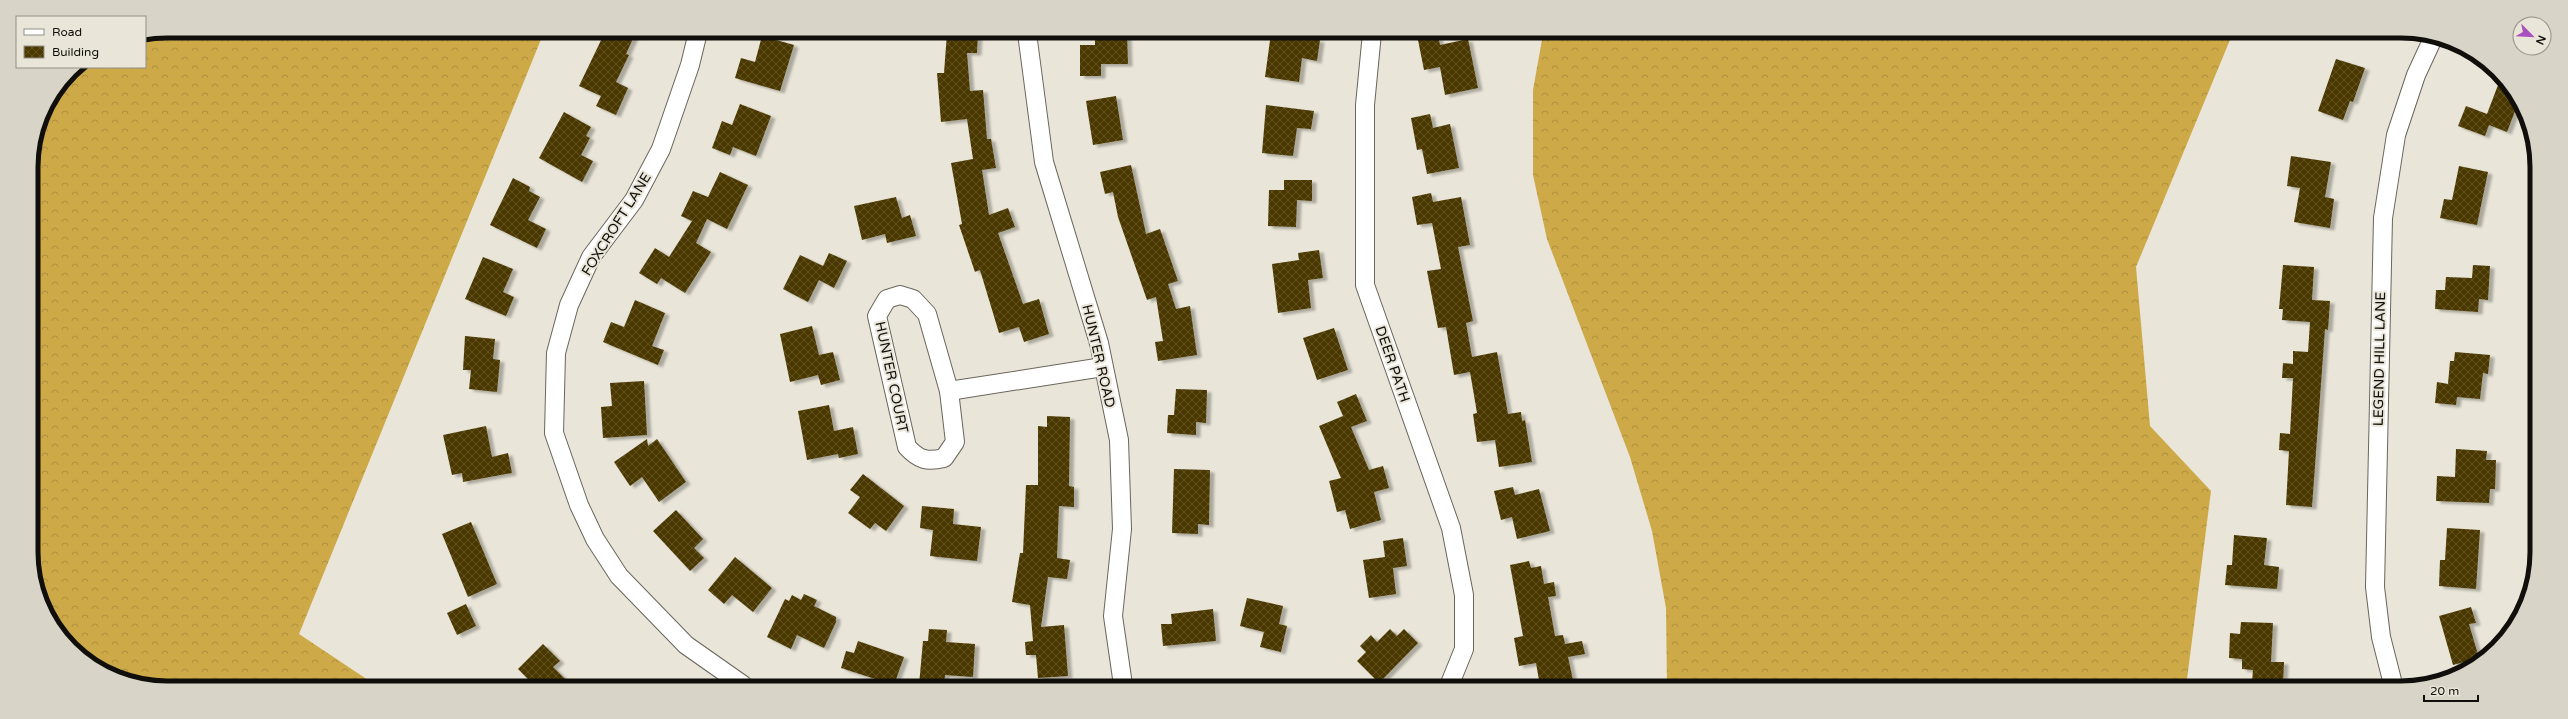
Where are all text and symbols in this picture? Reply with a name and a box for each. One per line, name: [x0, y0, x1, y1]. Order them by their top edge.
legend: [16, 16, 146, 68]
north arrow: [2512, 16, 2552, 56]
text: Road: [52, 25, 82, 39]
text: N: [2533, 33, 2548, 47]
text: Building: [52, 45, 99, 59]
street label: FOXCROFT LANE: [578, 170, 655, 279]
street label: LEGEND HILL LANE: [2370, 292, 2389, 426]
street label: HUNTER ROAD: [1078, 303, 1119, 409]
street label: HUNTER COURT: [871, 320, 912, 435]
street label: DEER PATH: [1372, 324, 1413, 404]
scale bar: [2424, 677, 2478, 703]
text: 20 m: [2430, 684, 2459, 698]

